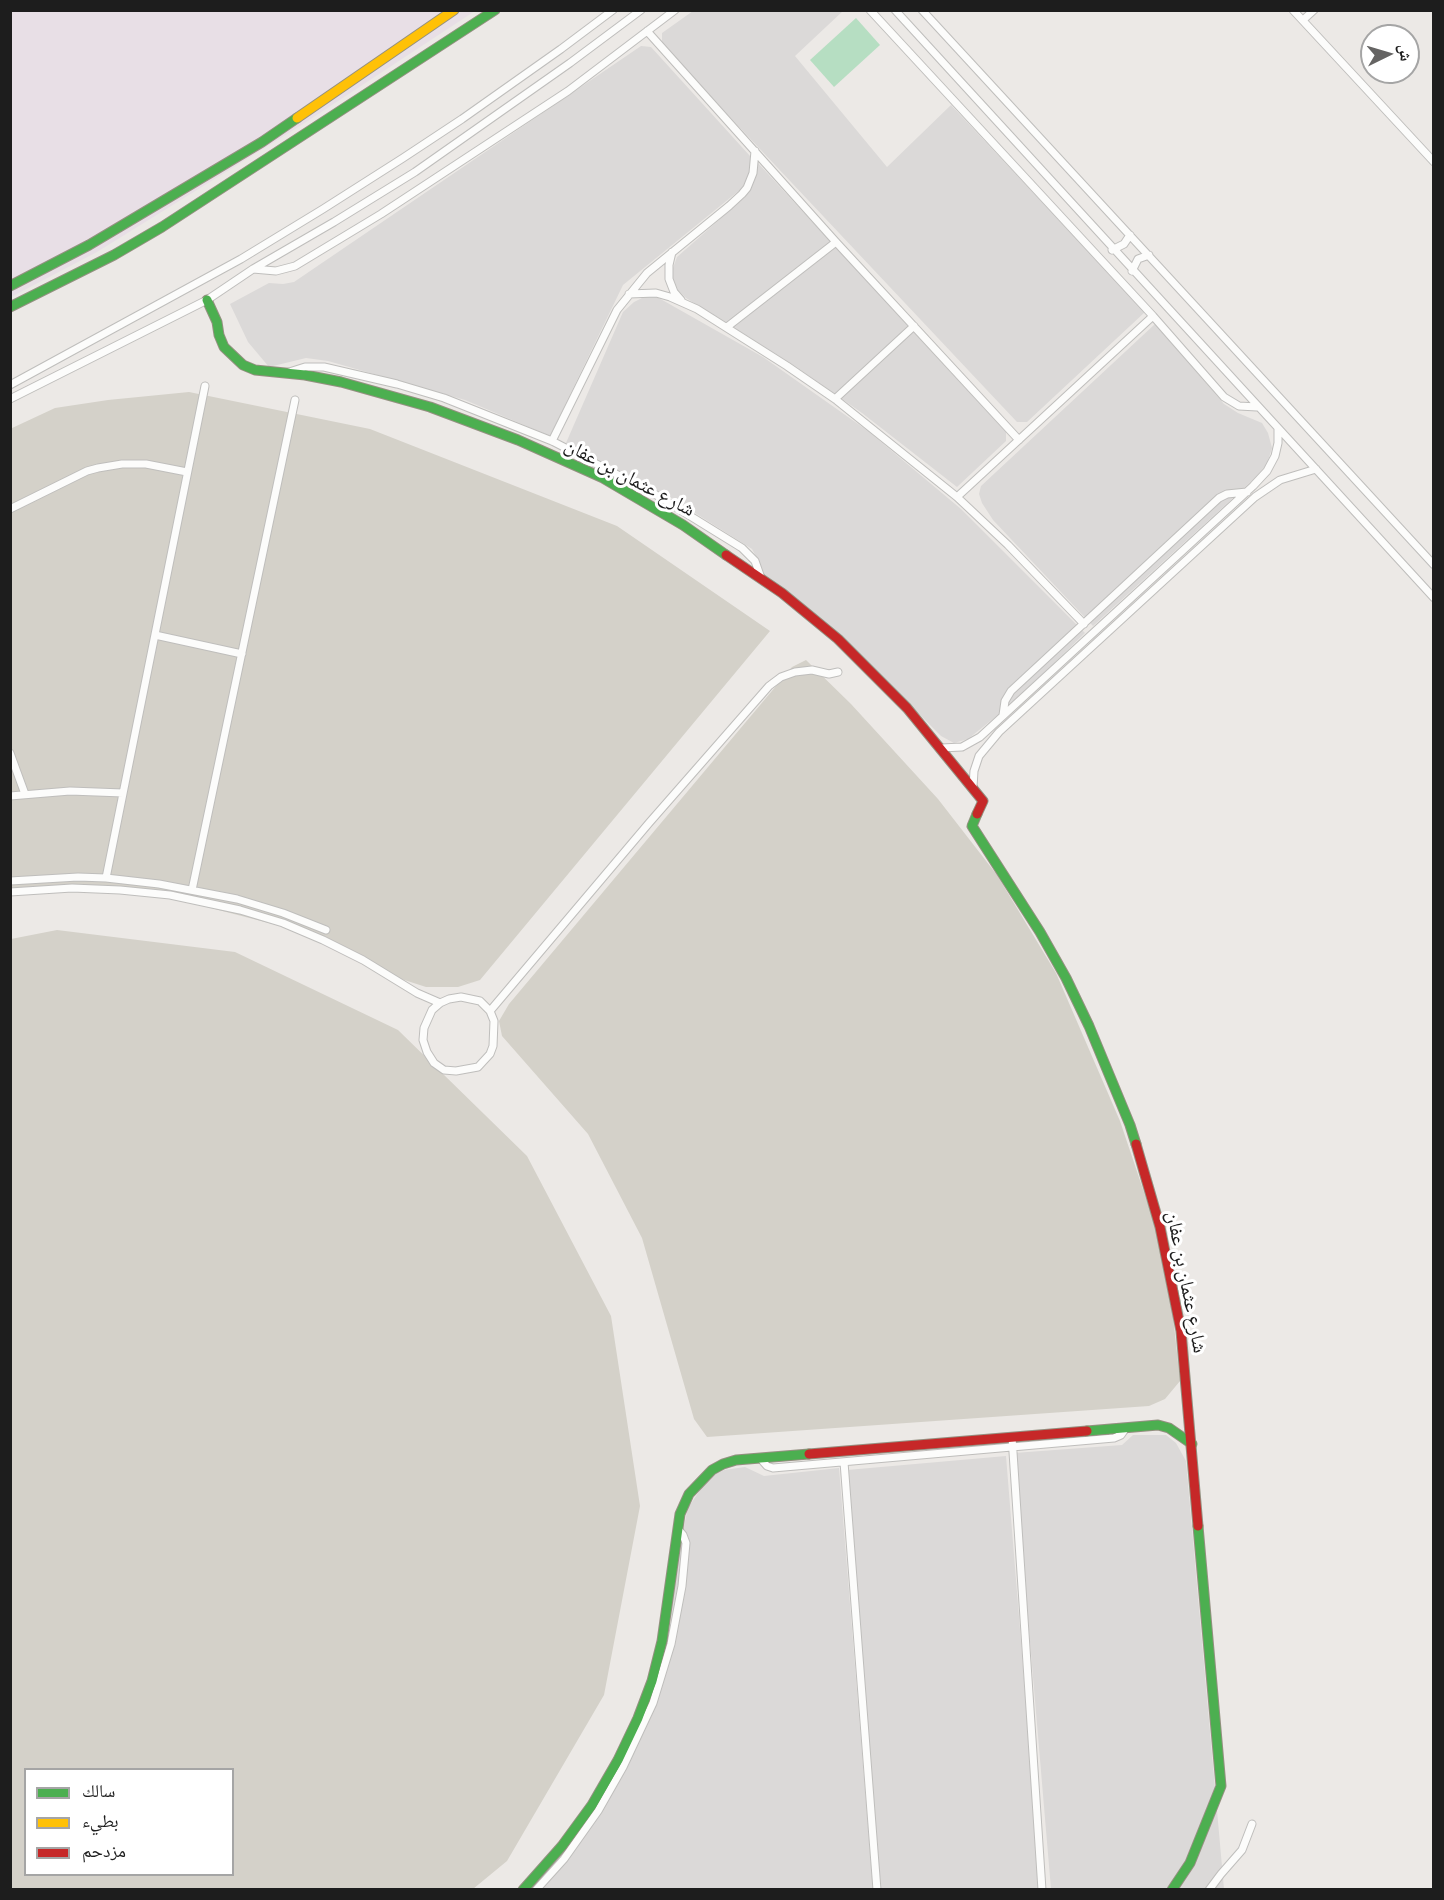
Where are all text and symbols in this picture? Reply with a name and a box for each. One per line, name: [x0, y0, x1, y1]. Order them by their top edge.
north arrow: [1360, 24, 1420, 84]
text: ش: [1396, 43, 1417, 62]
street label: شارع عثمان بن عفان: [561, 433, 699, 521]
street label: شارع عثمان بن عفان: [1161, 1209, 1213, 1355]
legend: [24, 1768, 234, 1876]
text: سالك: [82, 1779, 115, 1801]
text: بطيء: [82, 1809, 119, 1831]
text: مزدحم: [82, 1839, 126, 1861]

